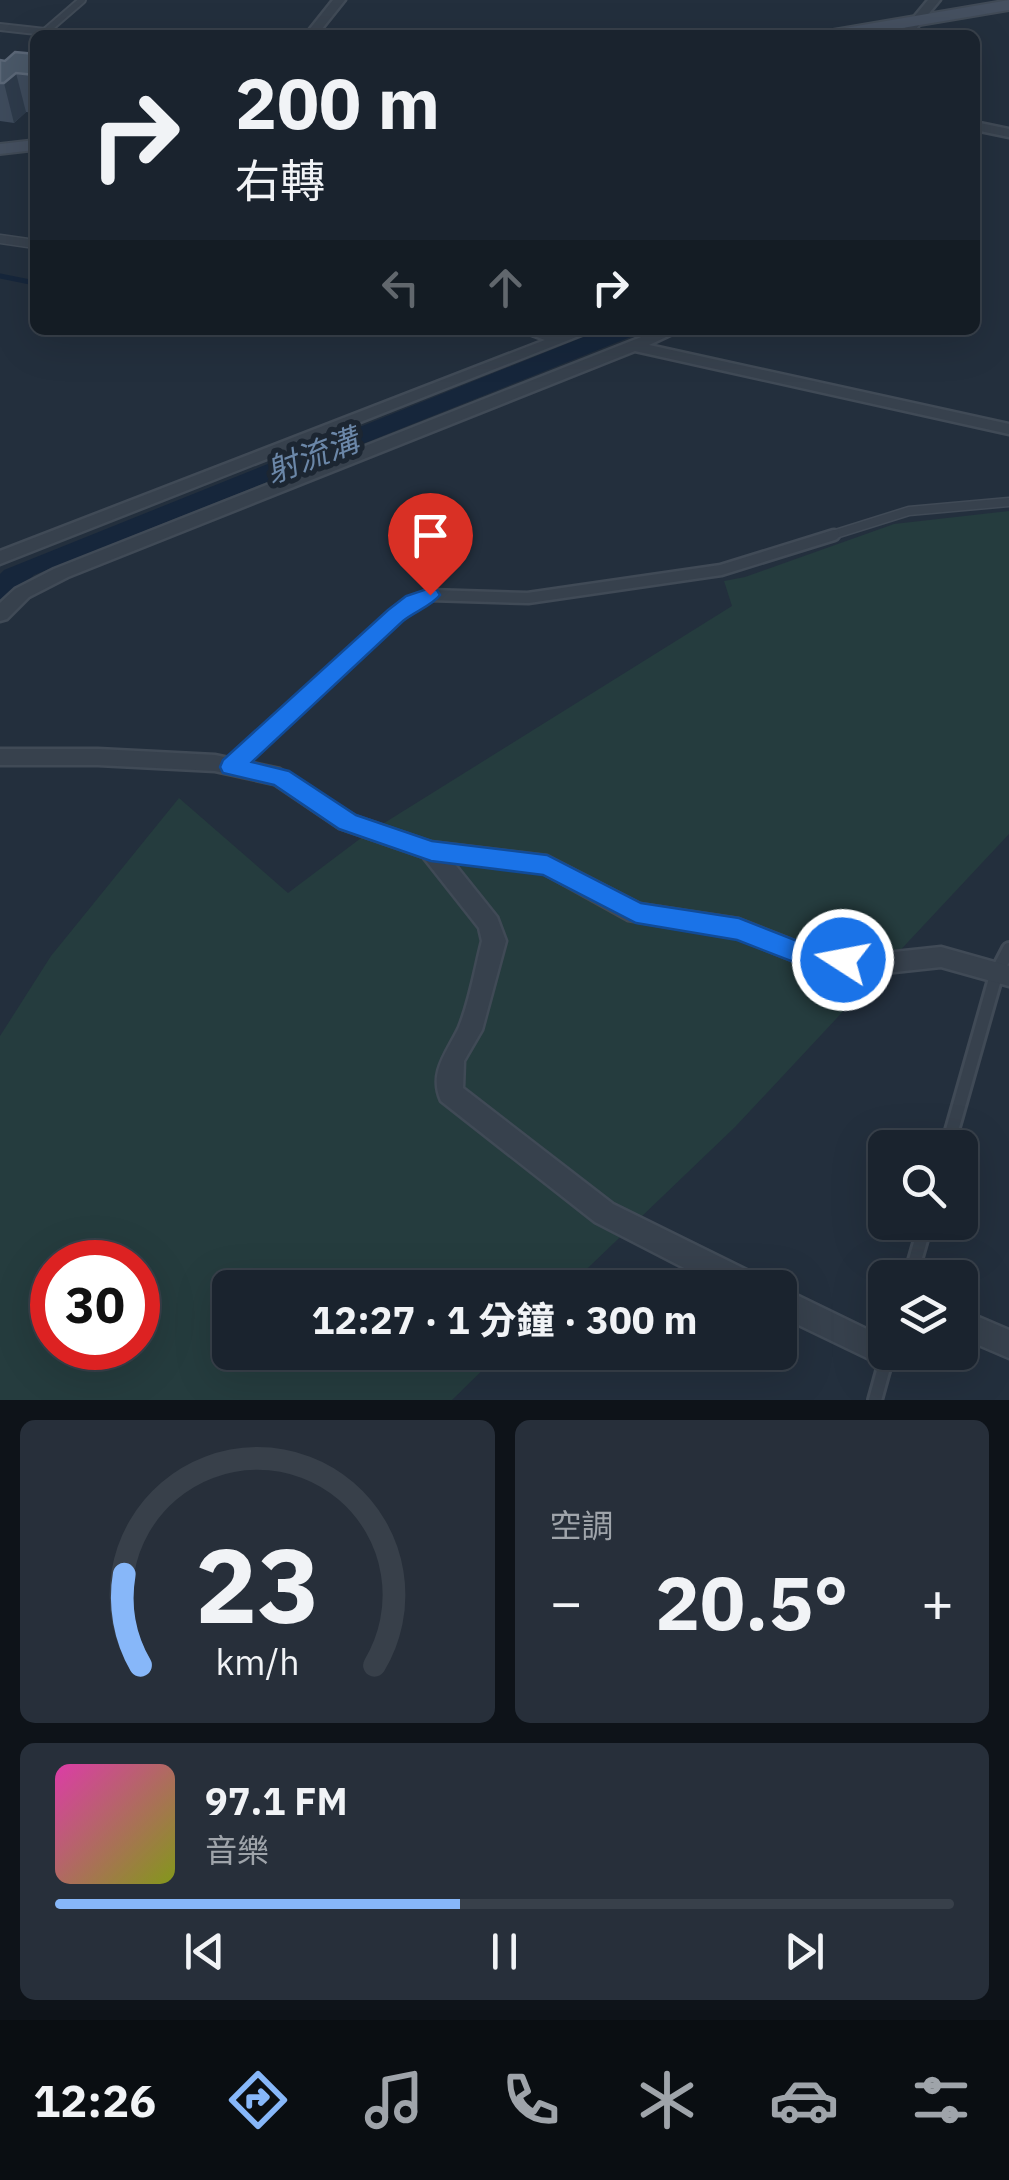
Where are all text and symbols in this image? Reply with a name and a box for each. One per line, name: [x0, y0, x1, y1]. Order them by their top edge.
text: 200 m: [235, 57, 440, 148]
icon: right: [70, 70, 200, 200]
text: 右轉: [235, 151, 325, 209]
icon: left: [373, 260, 428, 315]
icon: ahead: [478, 260, 533, 315]
icon: right: [583, 260, 638, 315]
water label: 射流溝: [260, 417, 368, 492]
pin: [388, 493, 473, 596]
icon: arrive: [403, 508, 458, 563]
position arrow: [791, 908, 895, 1012]
map controls: [868, 1130, 978, 1370]
button: search: [868, 1130, 978, 1240]
speed limit sign: 30: [30, 1240, 160, 1370]
button: layers: [868, 1260, 978, 1370]
text: 12:27 · 1 分鐘 · 300 m: [312, 1295, 697, 1344]
text: 空調: [550, 1504, 614, 1546]
text: 23: [195, 1516, 320, 1652]
text: 20.5°: [655, 1553, 849, 1651]
text: −: [550, 1566, 583, 1637]
text: +: [921, 1566, 954, 1637]
text: km/h: [215, 1638, 299, 1685]
text: 97.1 FM: [205, 1776, 348, 1825]
text: 音樂: [205, 1829, 269, 1871]
icon: previous: [177, 1924, 232, 1979]
icon: pause: [477, 1924, 532, 1979]
icon: next: [777, 1924, 832, 1979]
icon: directions: [223, 2065, 293, 2135]
icon: music: [359, 2065, 429, 2135]
icon: phone: [496, 2065, 566, 2135]
icon: climate: [632, 2065, 702, 2135]
icon: car: [769, 2065, 839, 2135]
icon: filters: [906, 2065, 976, 2135]
text: 12:26: [33, 2071, 156, 2129]

